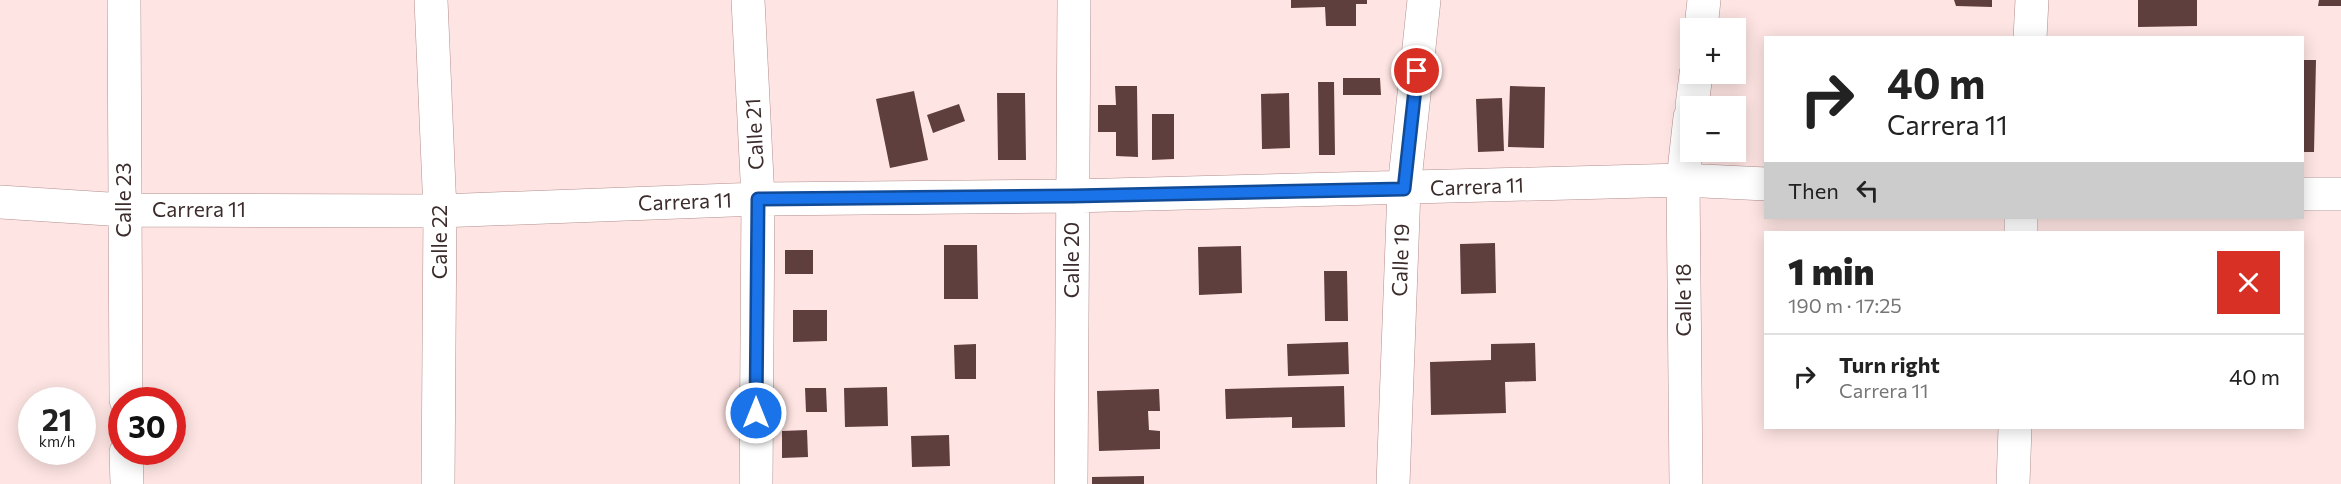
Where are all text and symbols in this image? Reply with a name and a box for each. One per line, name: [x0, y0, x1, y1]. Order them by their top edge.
map controls: [1680, 18, 1746, 162]
button: +: [1680, 18, 1746, 84]
pin: [1391, 45, 1442, 96]
icon: arrive: [1400, 54, 1433, 87]
text: 40 m: [1887, 56, 1985, 108]
icon: right: [1788, 60, 1866, 138]
button: −: [1680, 96, 1746, 162]
street label: Calle 21: [739, 98, 768, 171]
text: Carrera 11: [1887, 108, 2008, 141]
street label: Calle 23: [110, 163, 135, 237]
street label: Carrera 11: [1430, 171, 1524, 200]
icon: left: [1851, 174, 1884, 207]
text: Then: [1788, 177, 1839, 204]
street label: Carrera 11: [638, 186, 732, 215]
street label: Carrera 11: [152, 196, 246, 221]
street label: Calle 22: [426, 205, 451, 279]
street label: Calle 20: [1058, 222, 1083, 298]
street label: Calle 19: [1386, 223, 1413, 297]
text: 1 min: [1788, 248, 1874, 292]
button: close: [2217, 251, 2280, 314]
street label: Calle 18: [1670, 264, 1695, 336]
text: 190 m · 17:25: [1788, 293, 1902, 317]
text: Turn right: [1839, 351, 1940, 378]
icon: right: [1788, 360, 1821, 393]
text: 40 m: [2229, 363, 2280, 390]
text: Carrera 11: [1839, 378, 1929, 402]
position arrow: [724, 381, 788, 445]
speed limit sign: 30: [108, 387, 186, 465]
text: 21: [42, 400, 72, 437]
text: km/h: [39, 432, 75, 450]

